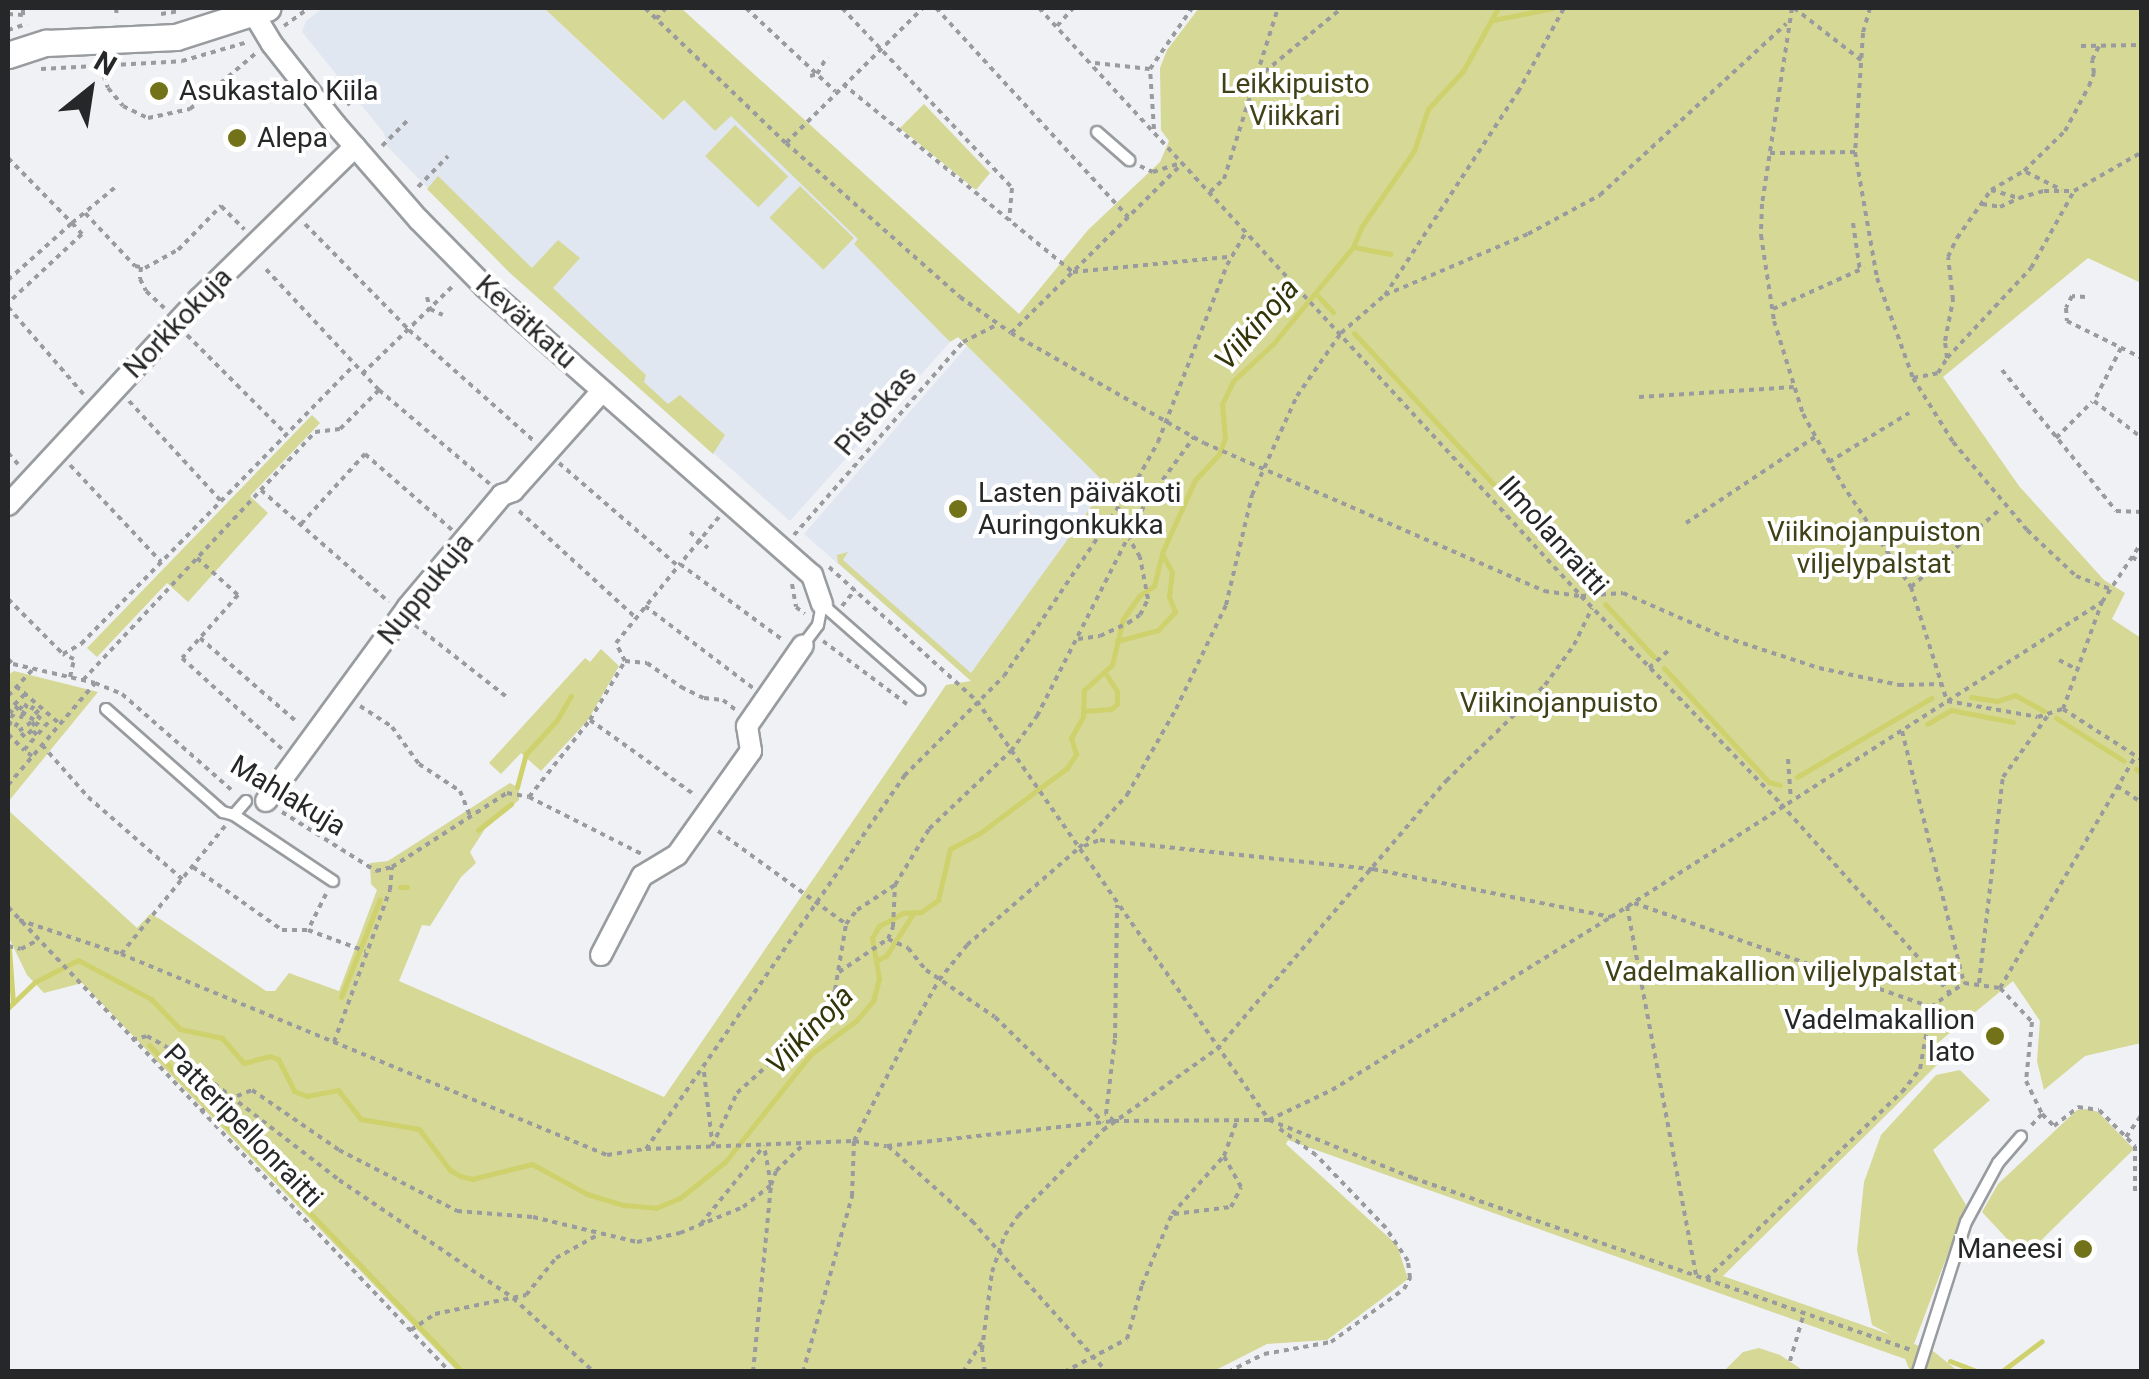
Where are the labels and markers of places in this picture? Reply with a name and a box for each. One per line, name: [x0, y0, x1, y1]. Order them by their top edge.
place label: Asukastalo Kiila: [179, 74, 378, 108]
marker: Asukastalo Kiila: [148, 80, 170, 102]
place label: Alepa: [257, 121, 328, 155]
marker: Alepa: [226, 127, 248, 149]
place label: Lasten päiväkoti Auringonkukka: [978, 476, 1182, 542]
marker: Lasten päiväkoti Auringonkukka: [947, 498, 969, 520]
place label: Vadelmakallion lato: [1784, 1003, 1975, 1069]
marker: Vadelmakallion lato: [1984, 1025, 2006, 1047]
place label: Maneesi: [1957, 1232, 2063, 1266]
marker: Maneesi: [2072, 1238, 2094, 1260]

